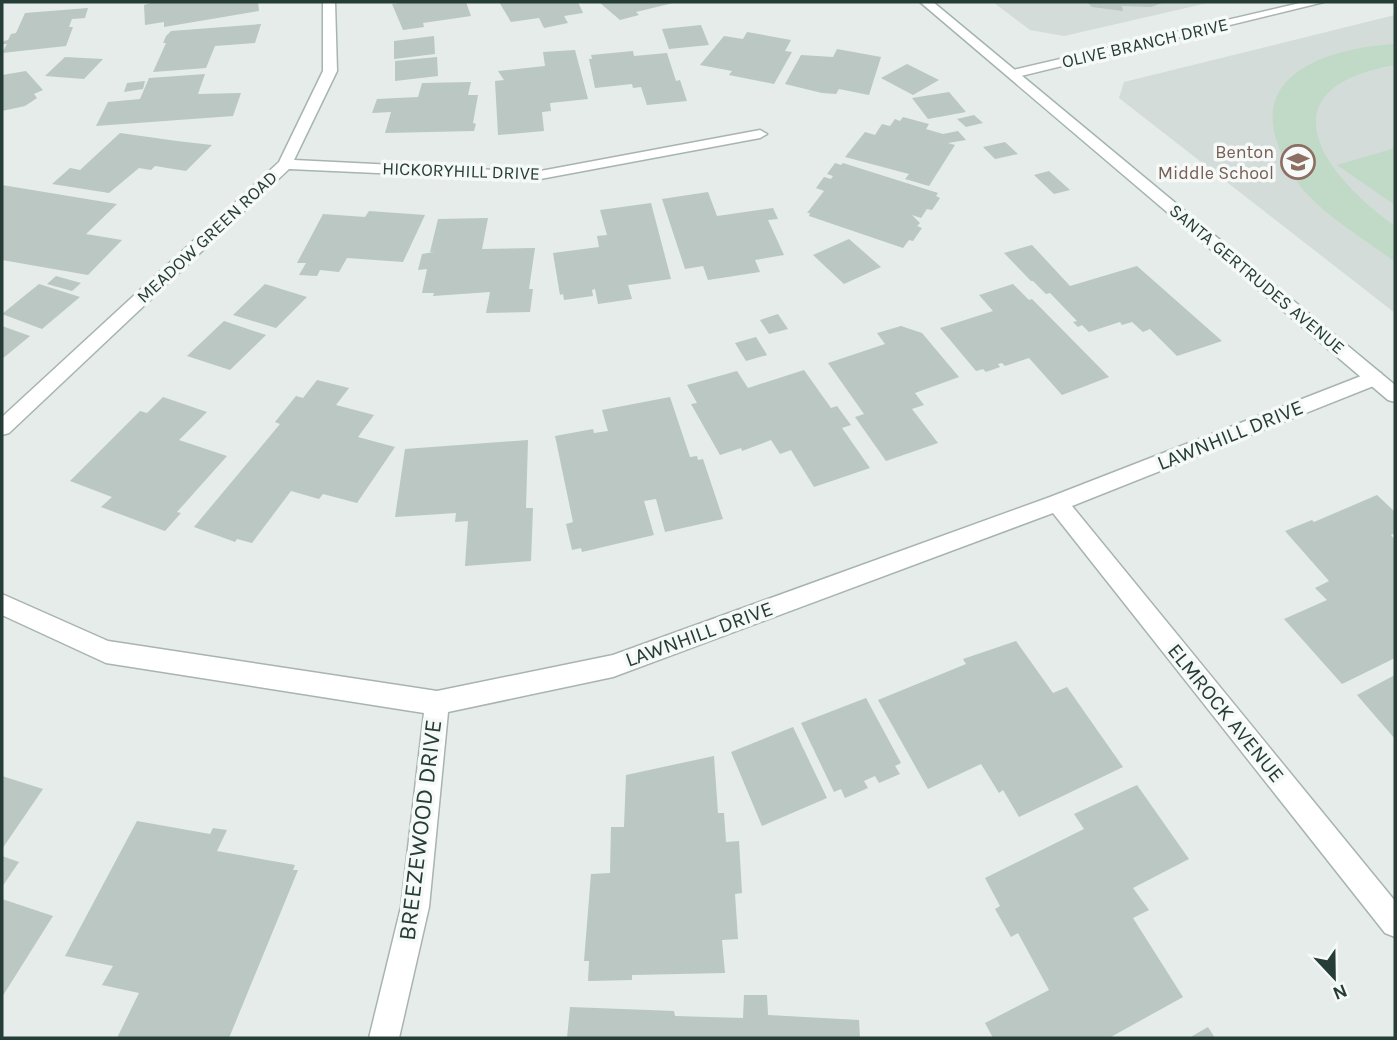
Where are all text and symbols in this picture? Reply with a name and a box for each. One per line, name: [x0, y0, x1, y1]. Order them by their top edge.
street label: OLIVE BRANCH DRIVE: [1060, 13, 1230, 73]
place label: Benton Middle School: [1158, 141, 1274, 184]
school or university icon: Benton Middle School: [1279, 143, 1317, 181]
street label: HICKORYHILL DRIVE: [382, 157, 540, 185]
street label: MEADOW GREEN ROAD: [132, 166, 282, 308]
street label: SANTA GERTRUDES AVENUE: [1165, 199, 1349, 359]
street label: LAWNHILL DRIVE: [1154, 395, 1306, 475]
street label: LAWNHILL DRIVE: [622, 596, 776, 672]
street label: ELMROCK AVENUE: [1163, 639, 1289, 787]
street label: BREEZEWOOD DRIVE: [393, 718, 447, 942]
north arrow: [1299, 942, 1369, 1012]
text: N: [1330, 979, 1350, 1005]

